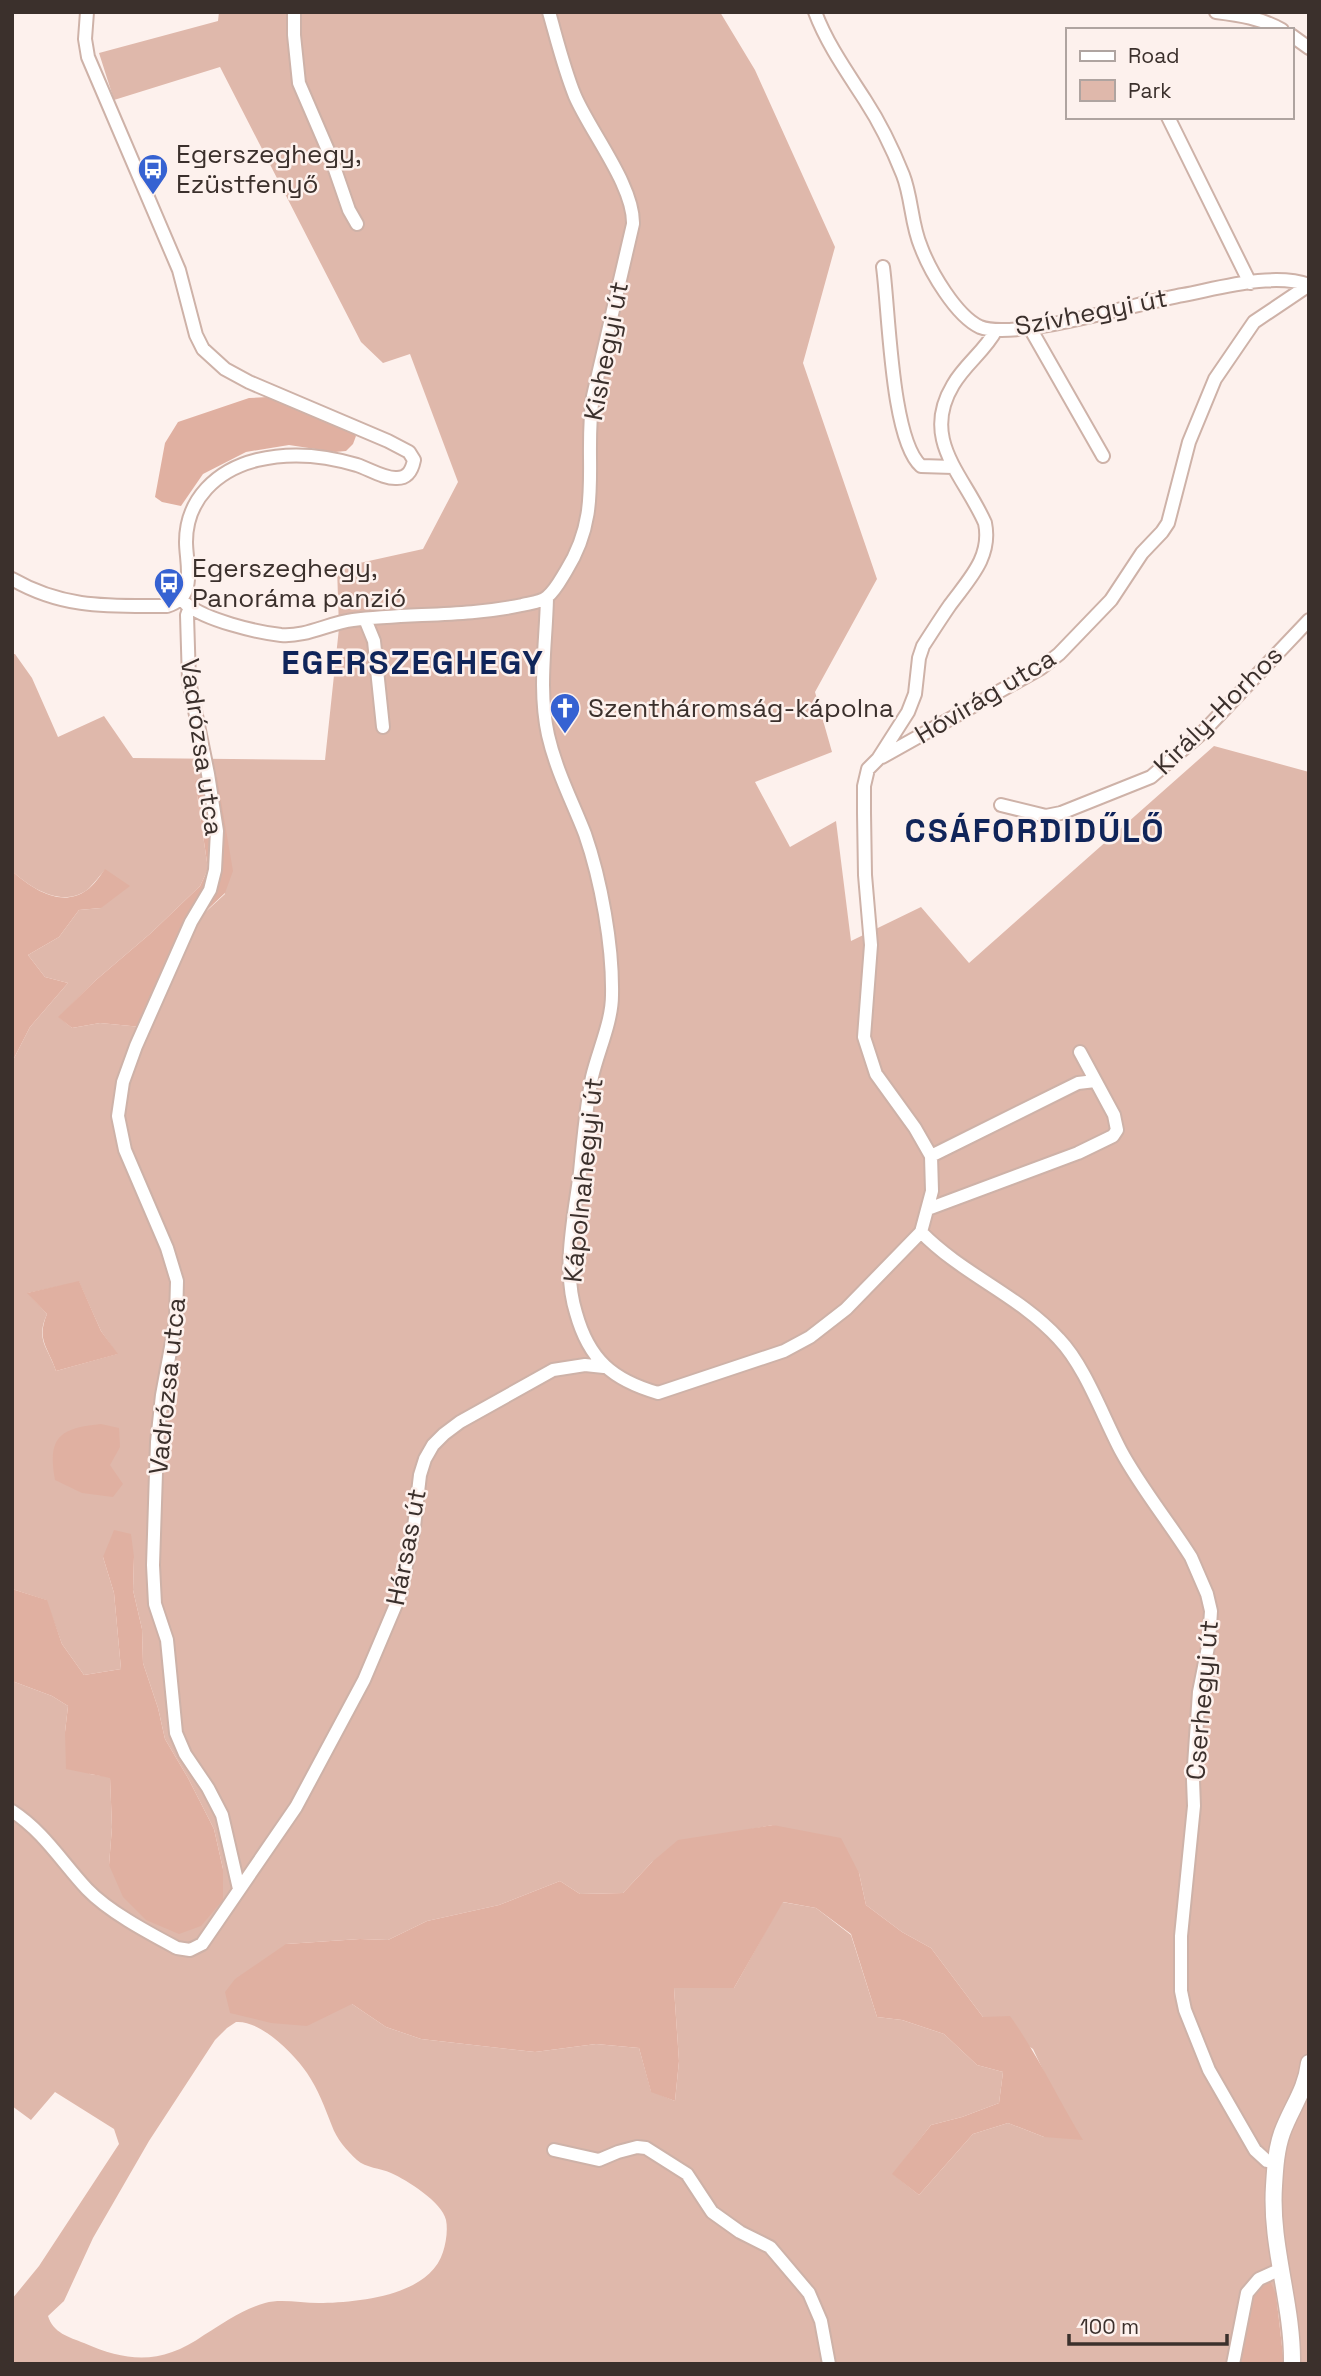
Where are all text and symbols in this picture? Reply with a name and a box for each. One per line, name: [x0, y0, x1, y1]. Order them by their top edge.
legend: [1066, 28, 1293, 119]
text: Road: [1128, 42, 1180, 69]
text: Park: [1128, 77, 1172, 104]
place label: Egerszeghegy, Ezüstfenyő: [176, 137, 362, 201]
bus stop icon: Egerszeghegy, Ezüstfenyő: [136, 152, 170, 196]
street label: Kishegyi út: [576, 279, 636, 423]
street label: Szívhegyi út: [1012, 281, 1170, 343]
place label: Egerszeghegy, Panoráma panzió: [192, 551, 406, 615]
bus stop icon: Egerszeghegy, Panoráma panzió: [152, 566, 186, 610]
street label: Király-Horhos: [1146, 638, 1290, 782]
street label: Hóvirág utca: [908, 641, 1062, 751]
district label: EGERSZEGHEGY: [281, 642, 545, 684]
street label: Vadrózsa utca: [173, 656, 231, 838]
church icon: Szentháromság-kápolna: [548, 691, 582, 735]
place label: Szentháromság-kápolna: [588, 691, 894, 725]
district label: CSÁFORDIDŰLŐ: [904, 810, 1166, 852]
street label: Kápolnahegyi út: [555, 1076, 611, 1284]
street label: Vadrózsa utca: [141, 1296, 193, 1476]
street label: Hársas út: [378, 1486, 434, 1608]
street label: Cserhegyi út: [1178, 1619, 1226, 1781]
scale bar: [1069, 2302, 1226, 2346]
text: 100 m: [1080, 2313, 1139, 2340]

